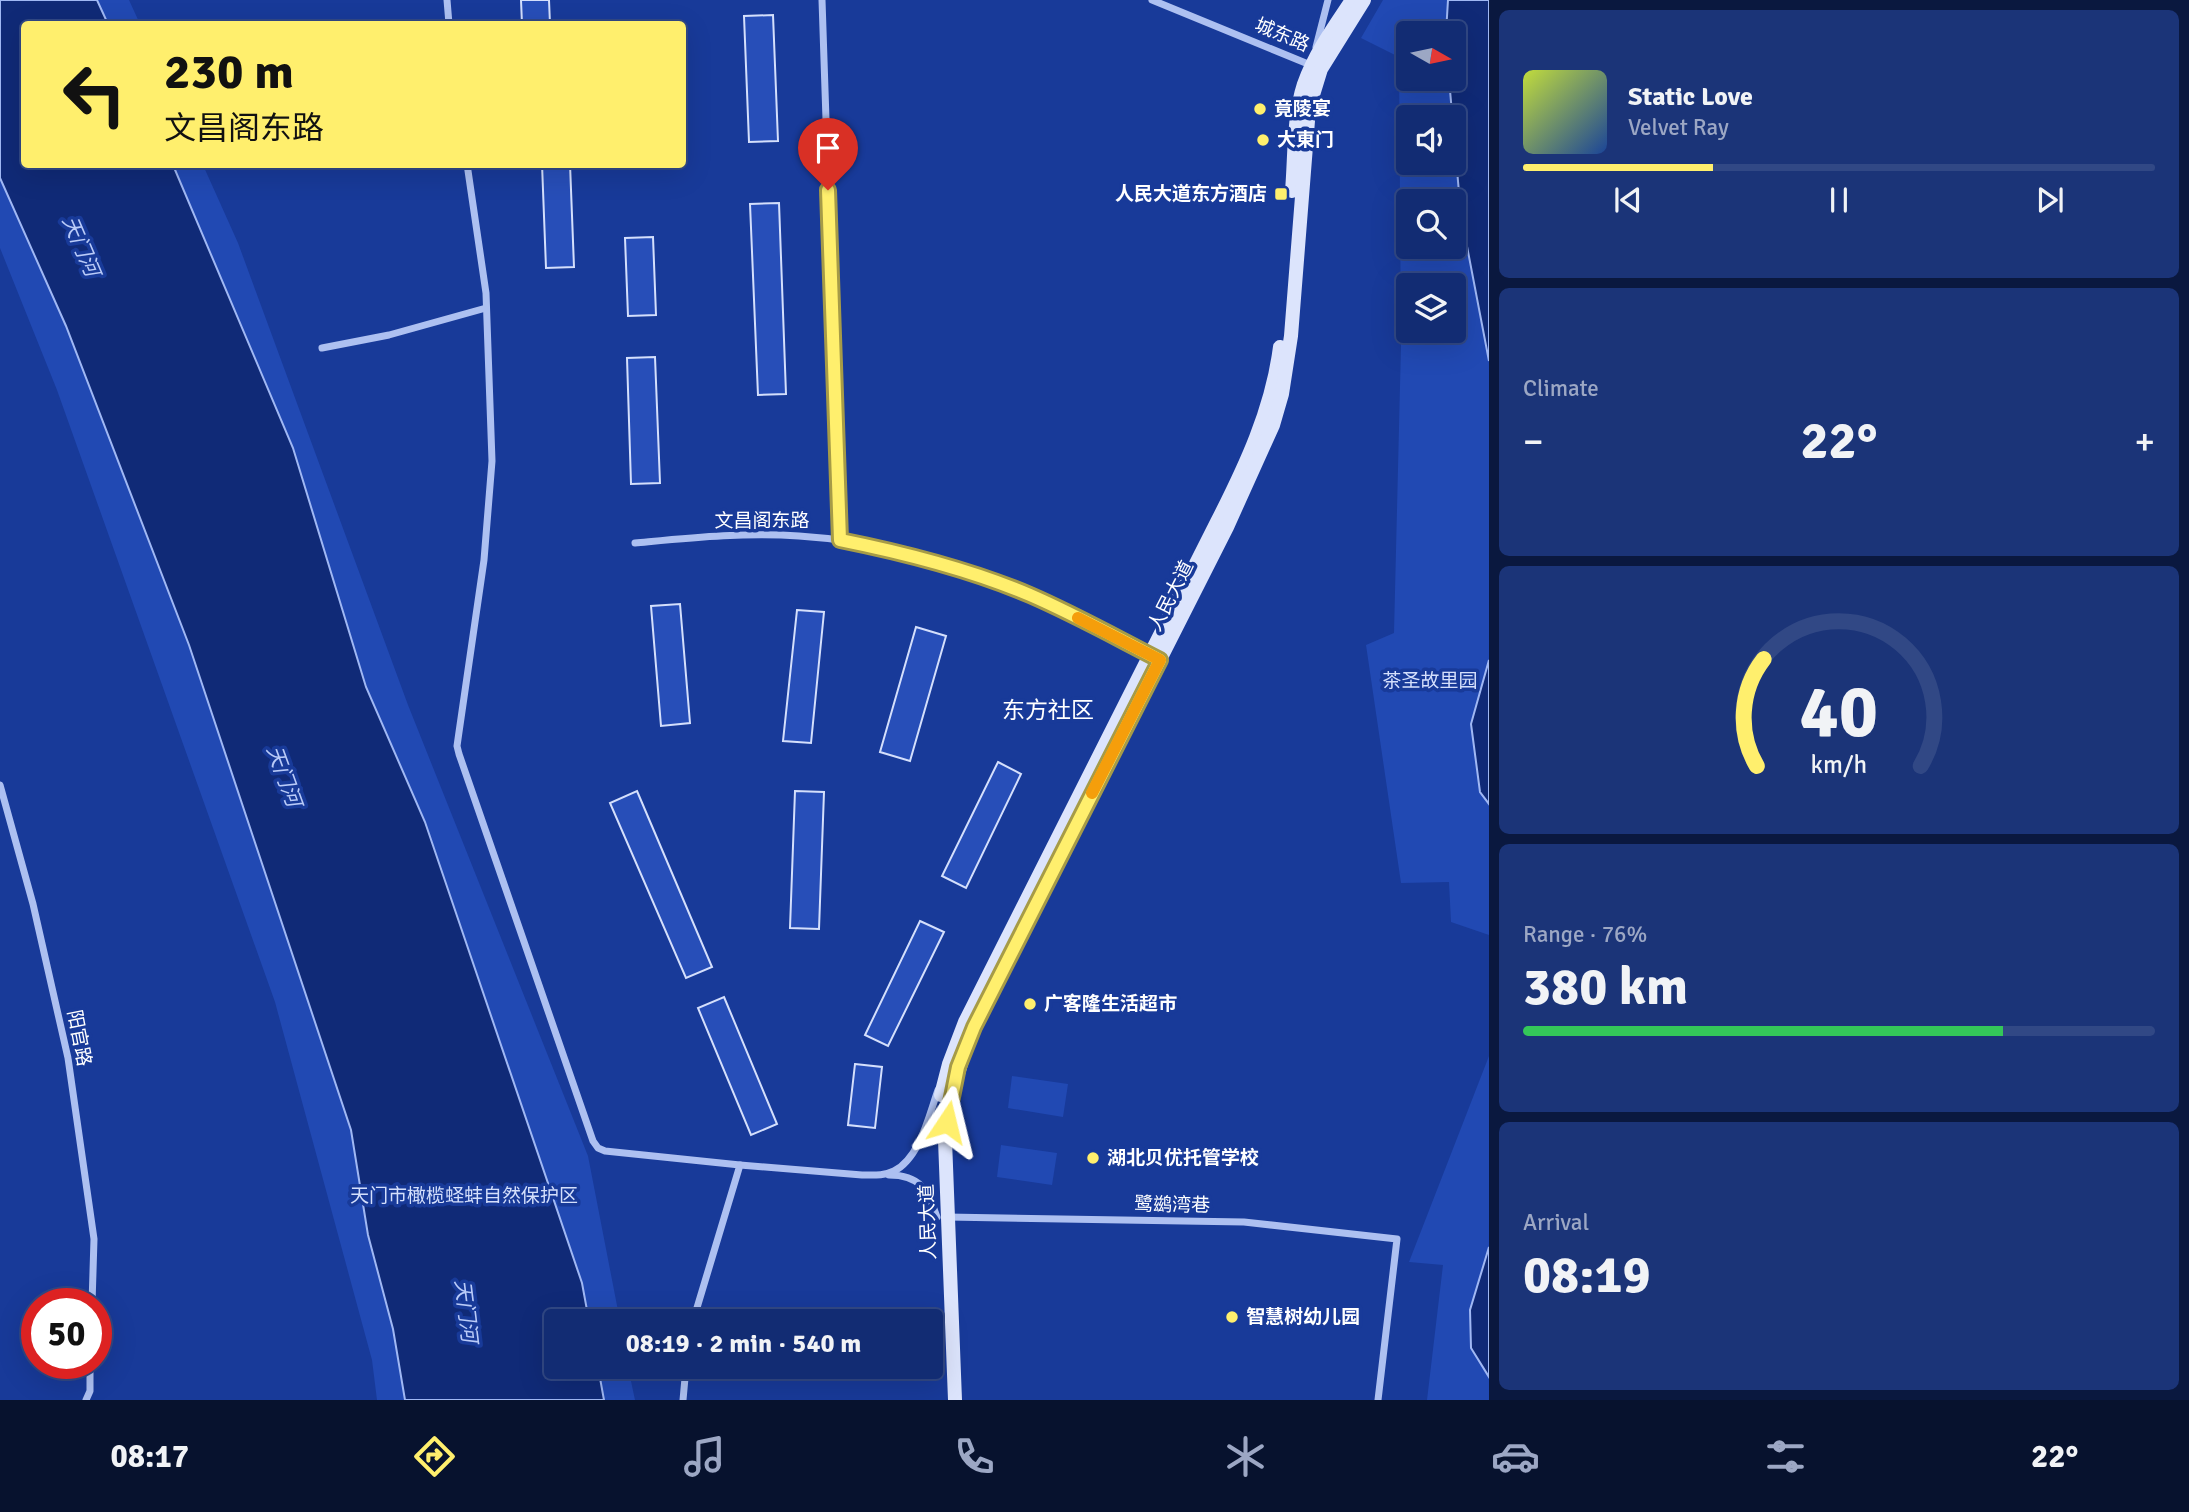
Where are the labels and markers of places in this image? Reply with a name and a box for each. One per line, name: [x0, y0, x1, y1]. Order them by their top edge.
place label: 竟陵宴: [1274, 97, 1331, 121]
marker: 竟陵宴: [1252, 101, 1268, 117]
pin: [798, 118, 858, 190]
place label: 大東门: [1277, 128, 1334, 152]
marker: 大東门: [1255, 132, 1271, 148]
place label: 人民大道东方酒店: [1115, 182, 1267, 206]
marker: 人民大道东方酒店: [1273, 186, 1289, 202]
place label: 广客隆生活超市: [1044, 992, 1177, 1016]
marker: 广客隆生活超市: [1022, 996, 1038, 1012]
place label: 湖北贝优托管学校: [1107, 1146, 1259, 1170]
marker: 湖北贝优托管学校: [1085, 1150, 1101, 1166]
place label: 智慧树幼儿园: [1246, 1305, 1360, 1329]
marker: 智慧树幼儿园: [1224, 1309, 1240, 1325]

